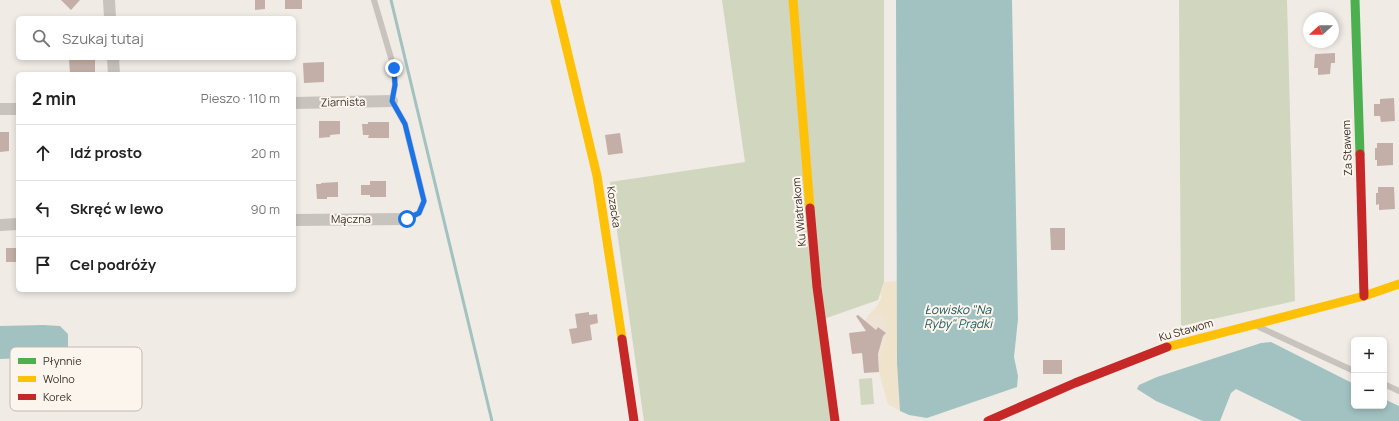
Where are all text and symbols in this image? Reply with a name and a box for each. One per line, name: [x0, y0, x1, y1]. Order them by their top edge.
north arrow: [1303, 12, 1339, 48]
search box: [16, 16, 296, 60]
icon: search: [30, 27, 52, 49]
text: Szukaj tutaj: [62, 28, 144, 49]
route end: [385, 59, 403, 77]
text: 2 min: [32, 87, 76, 110]
text: Pieszo · 110 m: [201, 89, 280, 107]
street label: Ziarnista: [320, 94, 366, 109]
street label: Za Stawem: [1338, 120, 1355, 176]
icon: ahead: [32, 142, 54, 164]
text: Idź prosto: [70, 142, 142, 163]
text: 20 m: [251, 144, 280, 162]
street label: Ku Wiatrakom: [788, 177, 809, 247]
street label: Kozacka: [604, 185, 625, 229]
icon: left: [32, 198, 54, 220]
text: Skręć w lewo: [70, 198, 164, 219]
text: 90 m: [250, 200, 280, 218]
route start: [398, 210, 416, 228]
street label: Mączna: [331, 211, 371, 226]
icon: arrive: [32, 254, 54, 276]
text: Cel podróży: [70, 254, 156, 275]
water label: Łowisko "Na Ryby" Prądki: [924, 301, 994, 332]
street label: Ku Stawom: [1157, 315, 1215, 344]
map controls: [1351, 337, 1387, 409]
button: +: [1351, 337, 1387, 373]
legend: [10, 347, 142, 411]
text: Płynnie: [43, 353, 82, 368]
text: Wolno: [43, 371, 75, 386]
button: −: [1351, 373, 1387, 409]
text: Korek: [43, 389, 72, 404]

